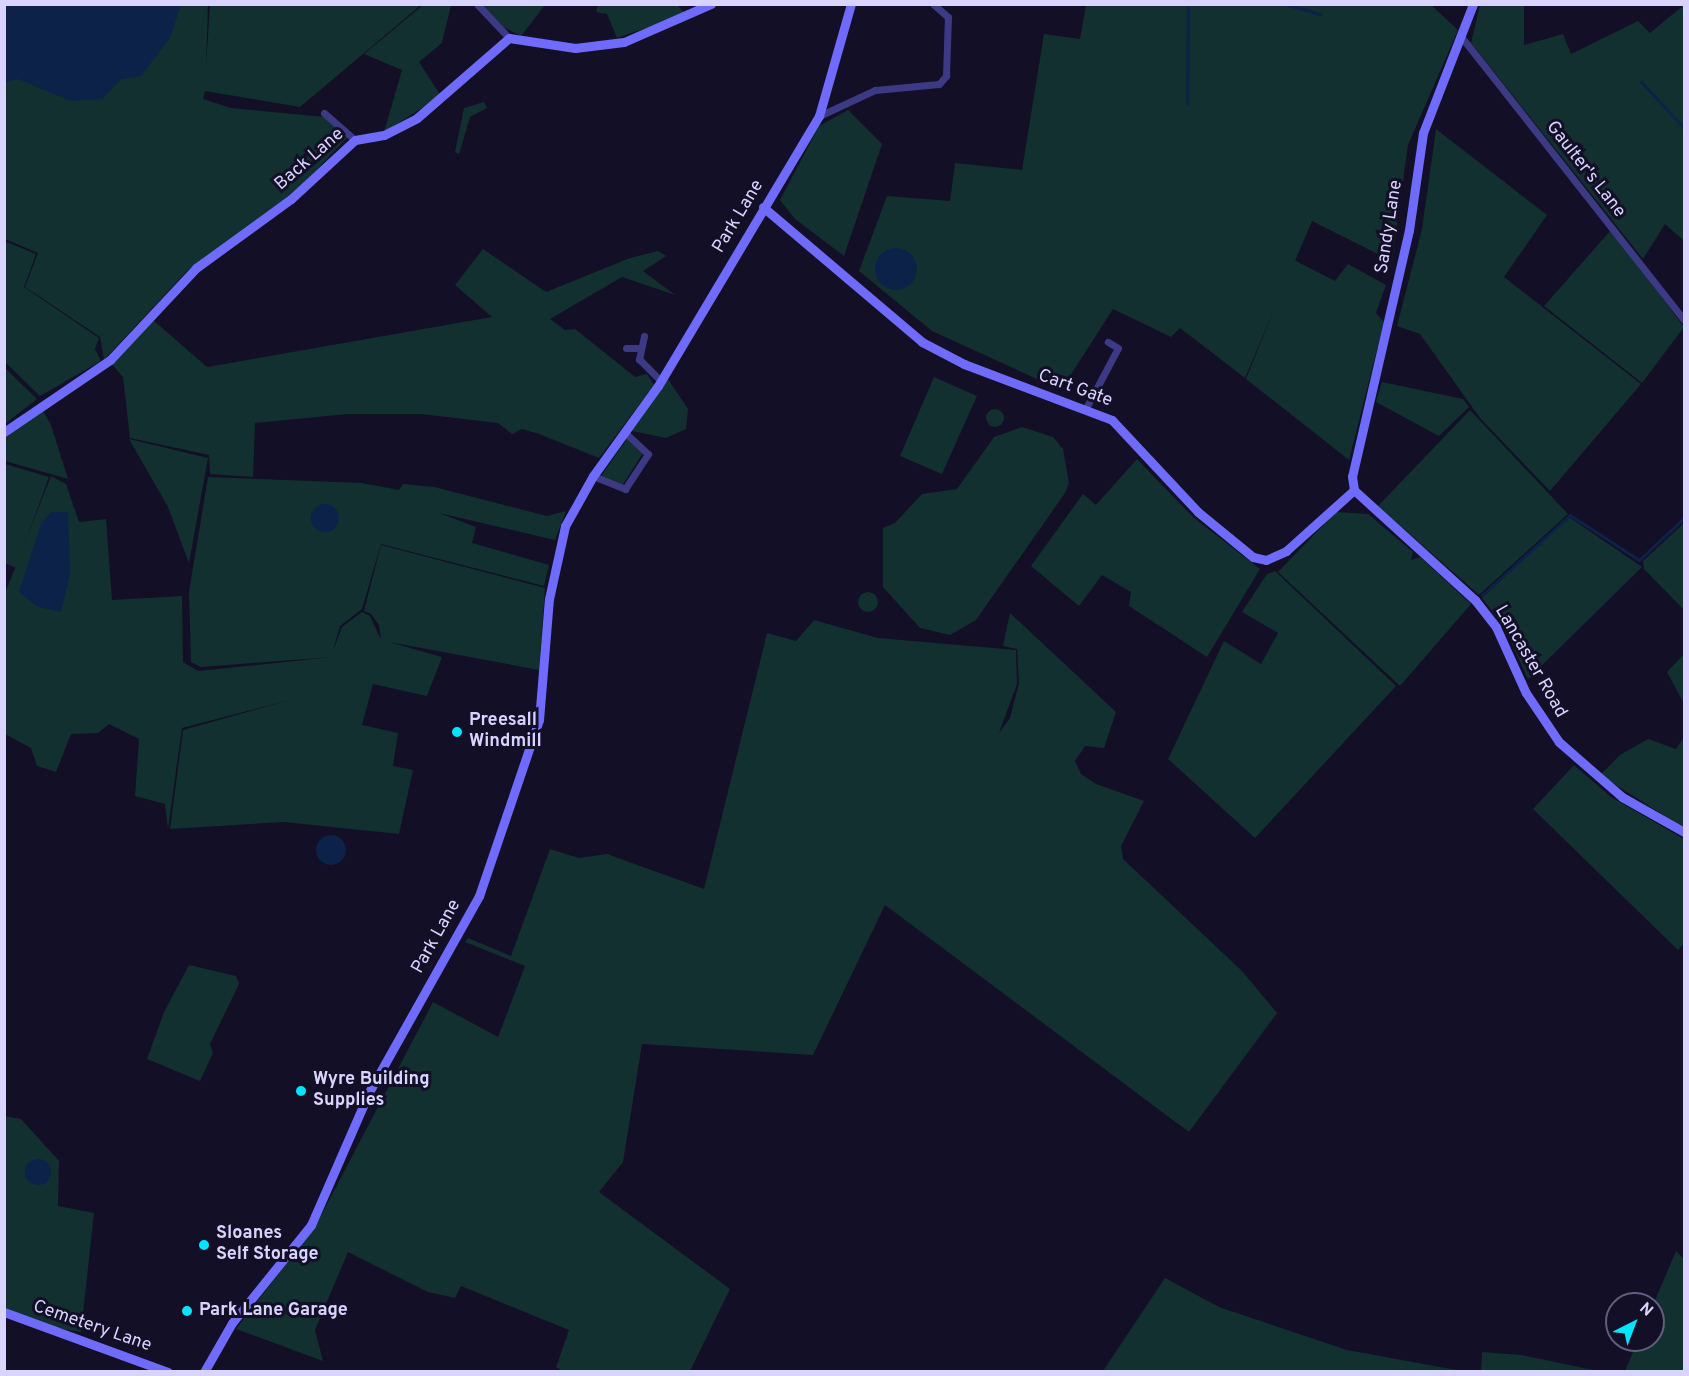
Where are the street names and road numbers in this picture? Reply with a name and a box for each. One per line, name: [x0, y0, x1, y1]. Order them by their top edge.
street label: Gaulter's Lane: [1541, 117, 1629, 223]
street label: Back Lane: [271, 124, 349, 196]
street label: Park Lane: [709, 177, 769, 257]
street label: Sandy Lane: [1372, 179, 1408, 275]
street label: Cart Gate: [1035, 366, 1115, 412]
street label: Lancaster Road: [1489, 602, 1571, 722]
street label: Park Lane: [408, 896, 466, 978]
street label: Cemetery Lane: [30, 1297, 154, 1357]

